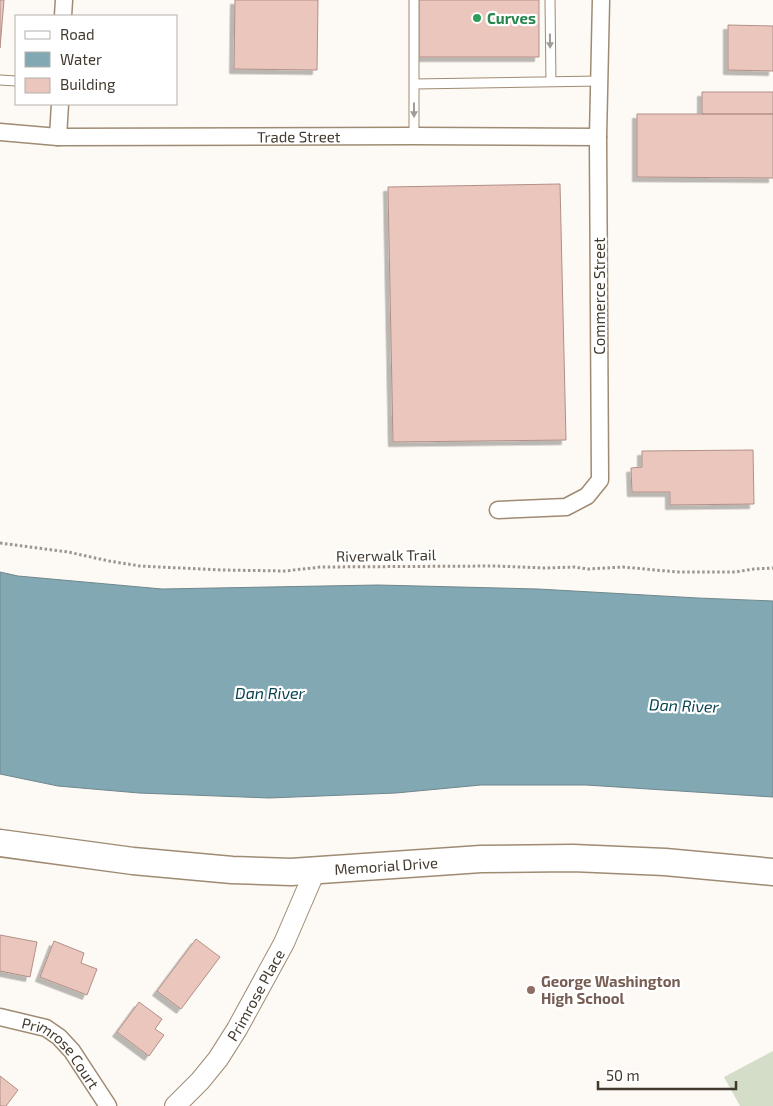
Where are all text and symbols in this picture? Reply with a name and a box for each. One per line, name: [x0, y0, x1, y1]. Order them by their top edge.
place label: Curves: [487, 9, 536, 27]
marker: Curves: [471, 12, 483, 24]
legend: [15, 15, 178, 105]
text: Road: [60, 25, 95, 43]
one-way arrow: [546, 33, 554, 49]
text: Water: [60, 50, 102, 68]
text: Building: [60, 75, 116, 93]
one-way arrow: [410, 102, 418, 118]
street label: Trade Street: [257, 127, 341, 145]
street label: Commerce Street: [590, 237, 608, 355]
street label: Riverwalk Trail: [336, 545, 437, 565]
water label: Dan River: [235, 683, 306, 702]
water label: Dan River: [649, 694, 720, 716]
street label: Memorial Drive: [334, 853, 439, 878]
street label: Primrose Place: [223, 946, 288, 1044]
place label: George Washington High School: [541, 972, 681, 1007]
marker: George Washington High School: [525, 984, 537, 996]
street label: Primrose Court: [20, 1014, 103, 1092]
scale bar: [598, 1058, 736, 1090]
text: 50 m: [606, 1066, 640, 1084]

